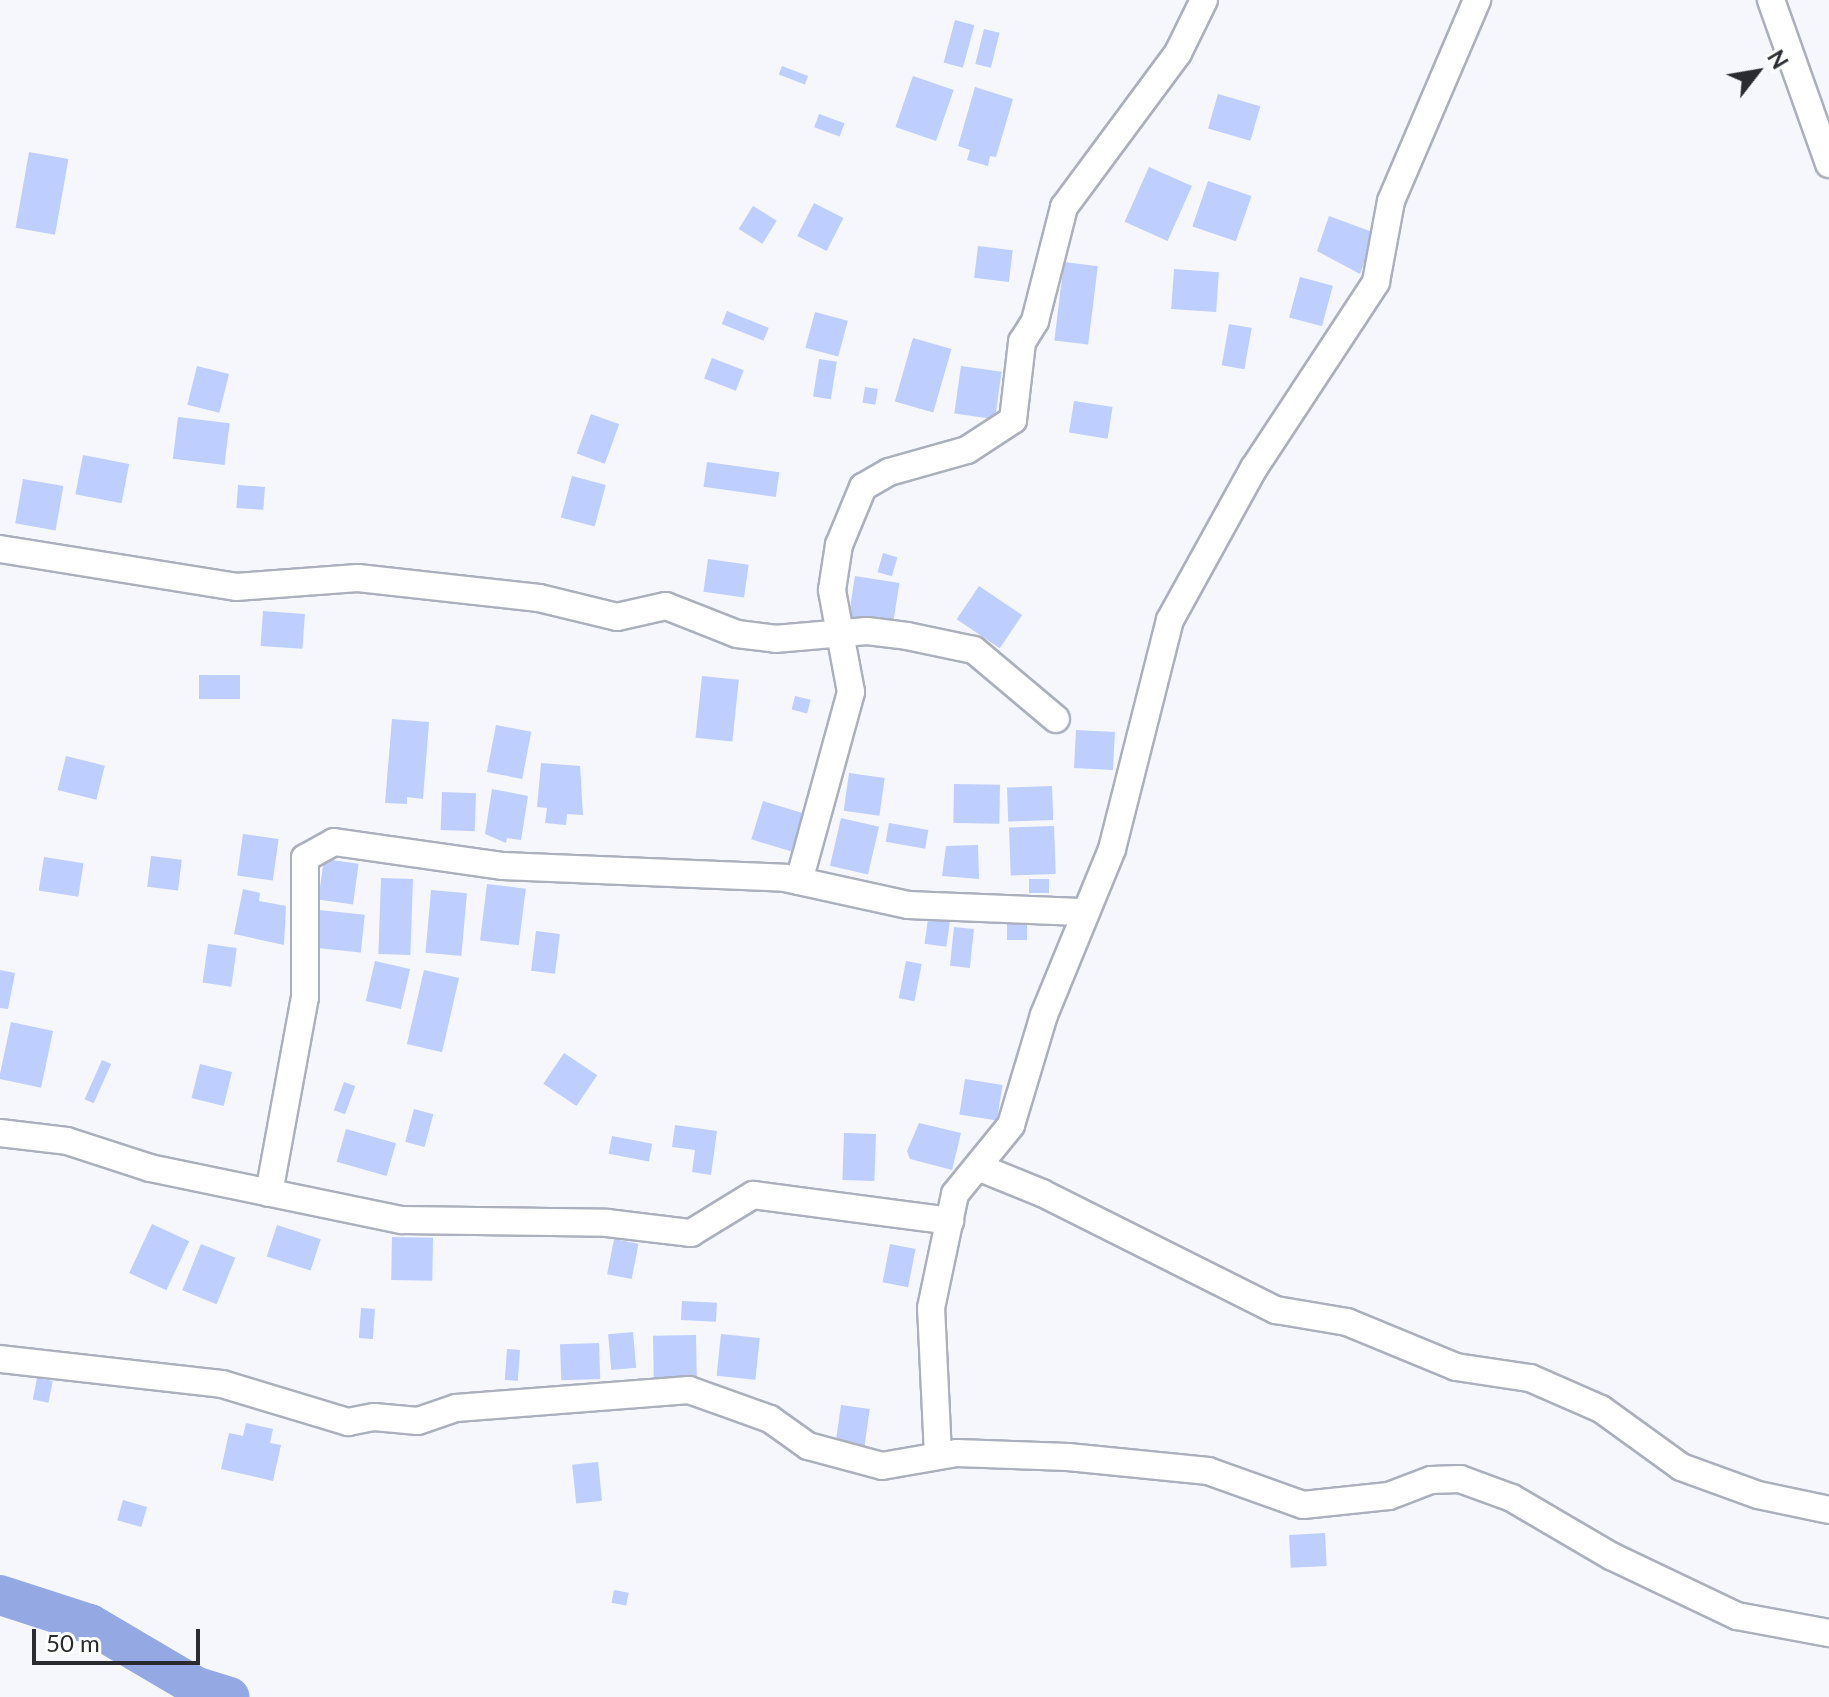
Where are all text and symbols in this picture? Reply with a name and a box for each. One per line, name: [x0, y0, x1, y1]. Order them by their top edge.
north arrow: [1717, 32, 1797, 112]
text: N: [1762, 45, 1794, 74]
scale bar: [36, 1613, 204, 1663]
text: 50 m: [46, 1628, 100, 1657]

